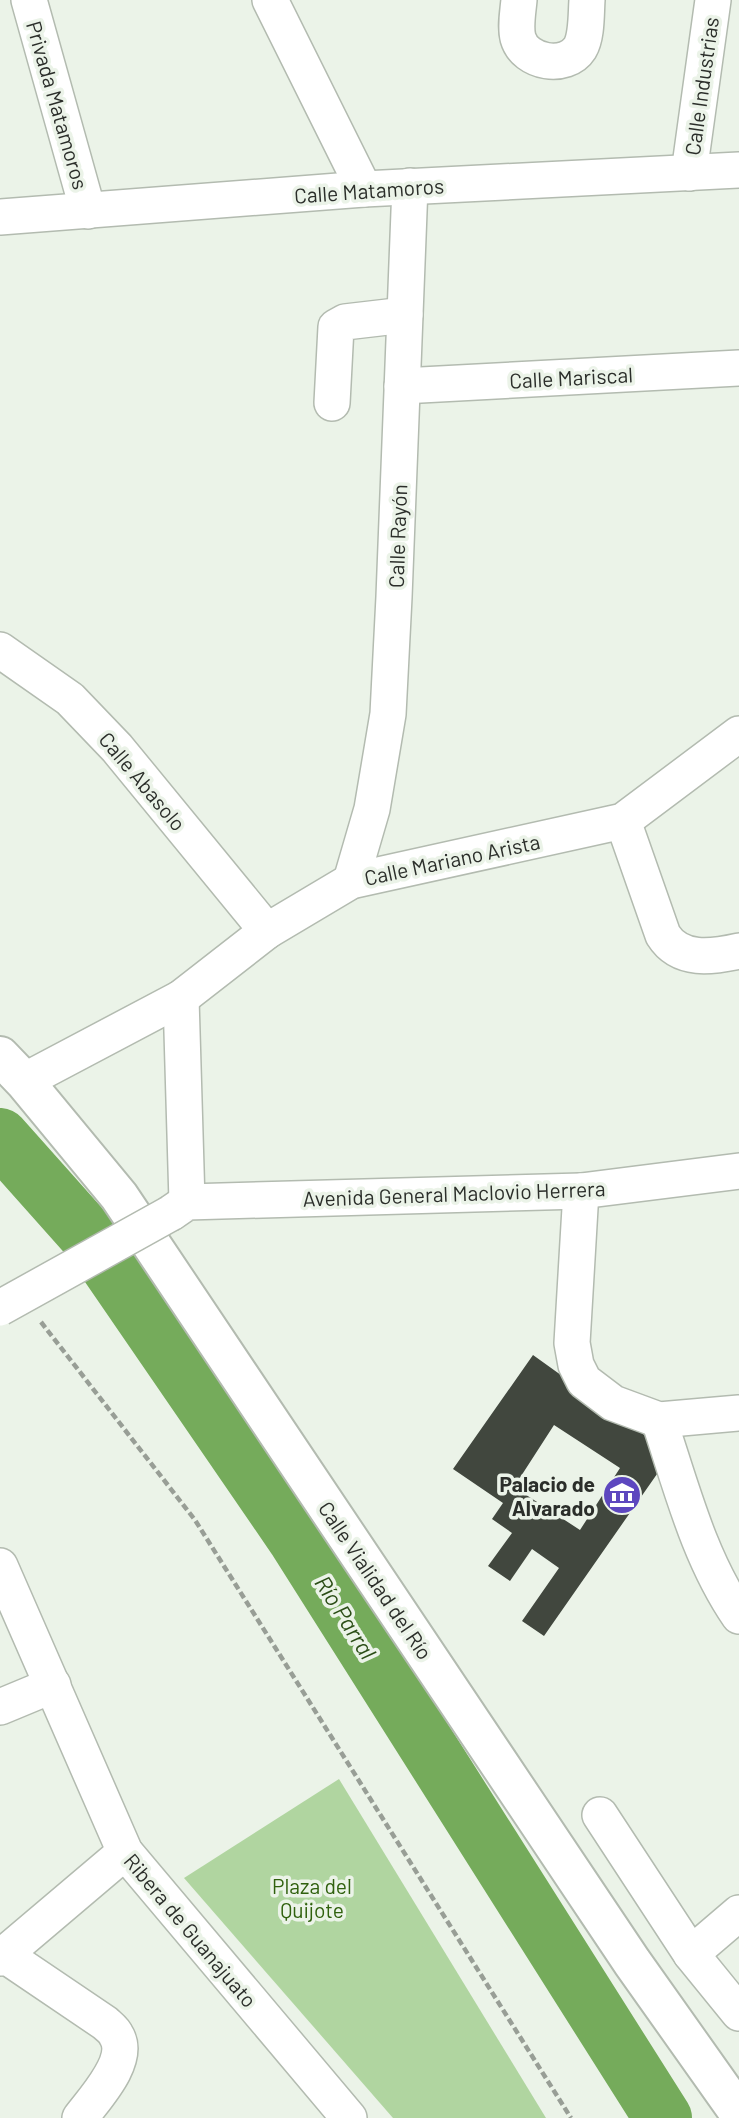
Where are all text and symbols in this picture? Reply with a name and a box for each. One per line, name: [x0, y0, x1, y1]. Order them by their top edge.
street label: Calle Industrias: [679, 15, 723, 157]
street label: Privada Matamoros: [22, 18, 94, 192]
street label: Calle Matamoros: [293, 172, 445, 208]
street label: Calle Mariscal: [509, 361, 633, 393]
street label: Calle Rayón: [383, 484, 411, 588]
street label: Calle Abasolo: [94, 727, 192, 835]
street label: Calle Mariano Arista: [362, 828, 542, 890]
street label: Avenida General Maclovio Herrera: [302, 1175, 606, 1211]
place label: Palacio de Alvarado: [499, 1471, 595, 1520]
museum icon: Palacio de Alvarado: [601, 1474, 643, 1516]
street label: Calle Vialidad del Río: [314, 1496, 438, 1664]
water label: Río Parral: [309, 1570, 383, 1664]
street label: Ribera de Guanajuato: [119, 1848, 263, 2012]
park label: Plaza del Quijote: [272, 1873, 352, 1922]

